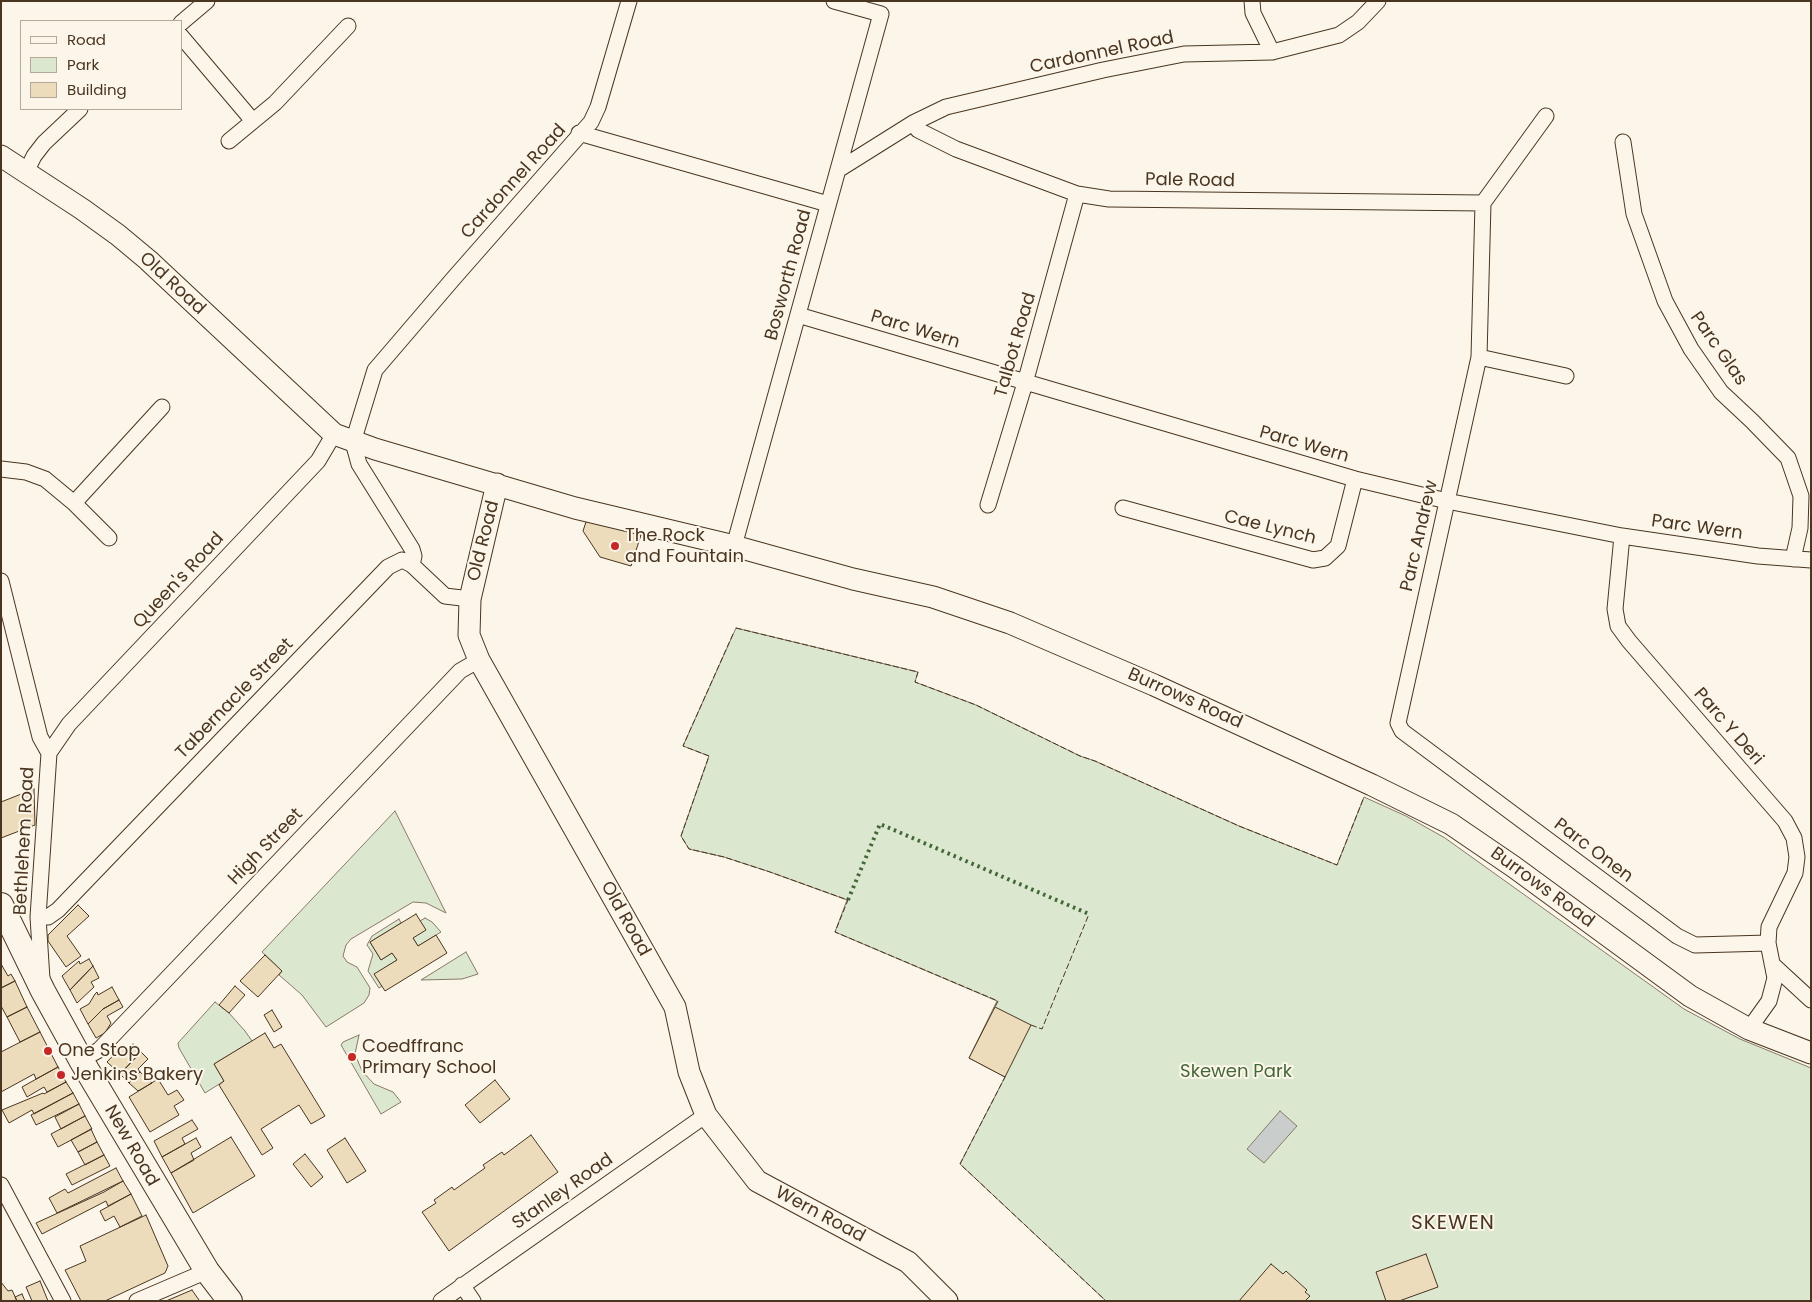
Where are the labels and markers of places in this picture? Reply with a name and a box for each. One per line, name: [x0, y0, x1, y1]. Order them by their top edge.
place label: The Rock and Fountain: [625, 525, 744, 568]
marker: The Rock and Fountain: [609, 540, 621, 552]
place label: Coedffranc Primary School: [362, 1036, 496, 1078]
place label: One Stop: [58, 1040, 140, 1062]
marker: One Stop: [42, 1045, 54, 1057]
marker: Coedffranc Primary School: [346, 1051, 358, 1063]
place label: Jenkins Bakery: [71, 1064, 203, 1086]
marker: Jenkins Bakery: [55, 1069, 67, 1081]

